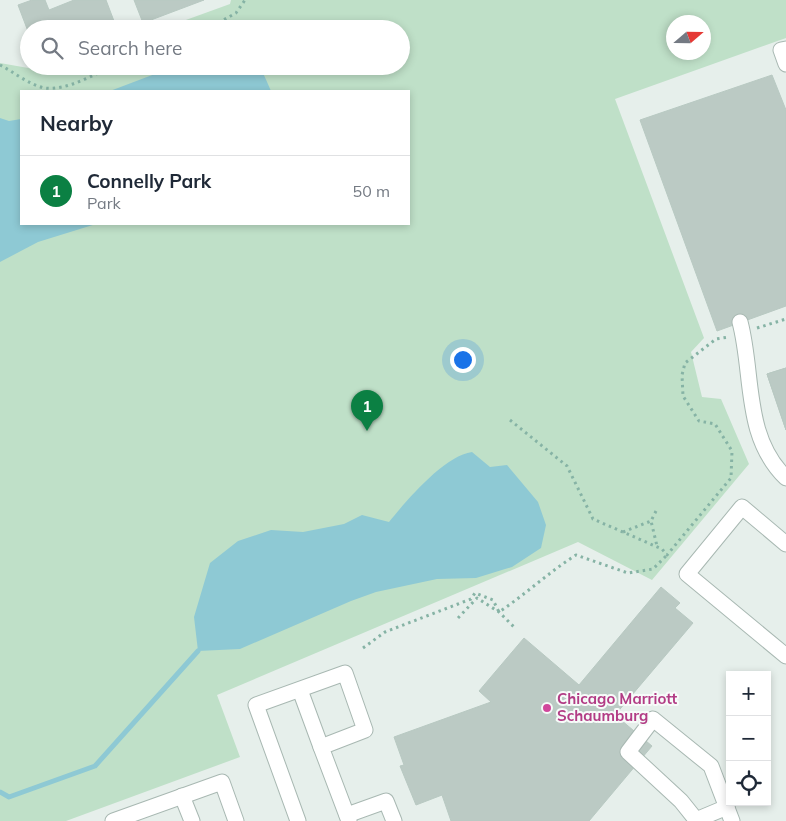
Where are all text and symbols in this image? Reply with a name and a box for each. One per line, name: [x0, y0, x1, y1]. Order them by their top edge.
north arrow: [666, 15, 711, 60]
search box: [20, 20, 410, 75]
icon: search: [38, 34, 66, 62]
text: Search here: [78, 36, 182, 60]
text: Nearby: [40, 110, 113, 136]
text: Connelly Park: [87, 169, 211, 193]
text: 1: [51, 181, 61, 201]
text: 50 m: [353, 181, 390, 201]
text: Park: [87, 193, 121, 213]
your location: [450, 347, 476, 373]
pin: 1: [351, 390, 383, 431]
map controls: [726, 671, 771, 806]
button: +: [726, 671, 771, 716]
place label: Chicago Marriott Schaumburg: [557, 689, 677, 725]
marker: Chicago Marriott Schaumburg: [541, 702, 553, 714]
button: −: [726, 716, 771, 761]
button: locate: [726, 761, 771, 806]

